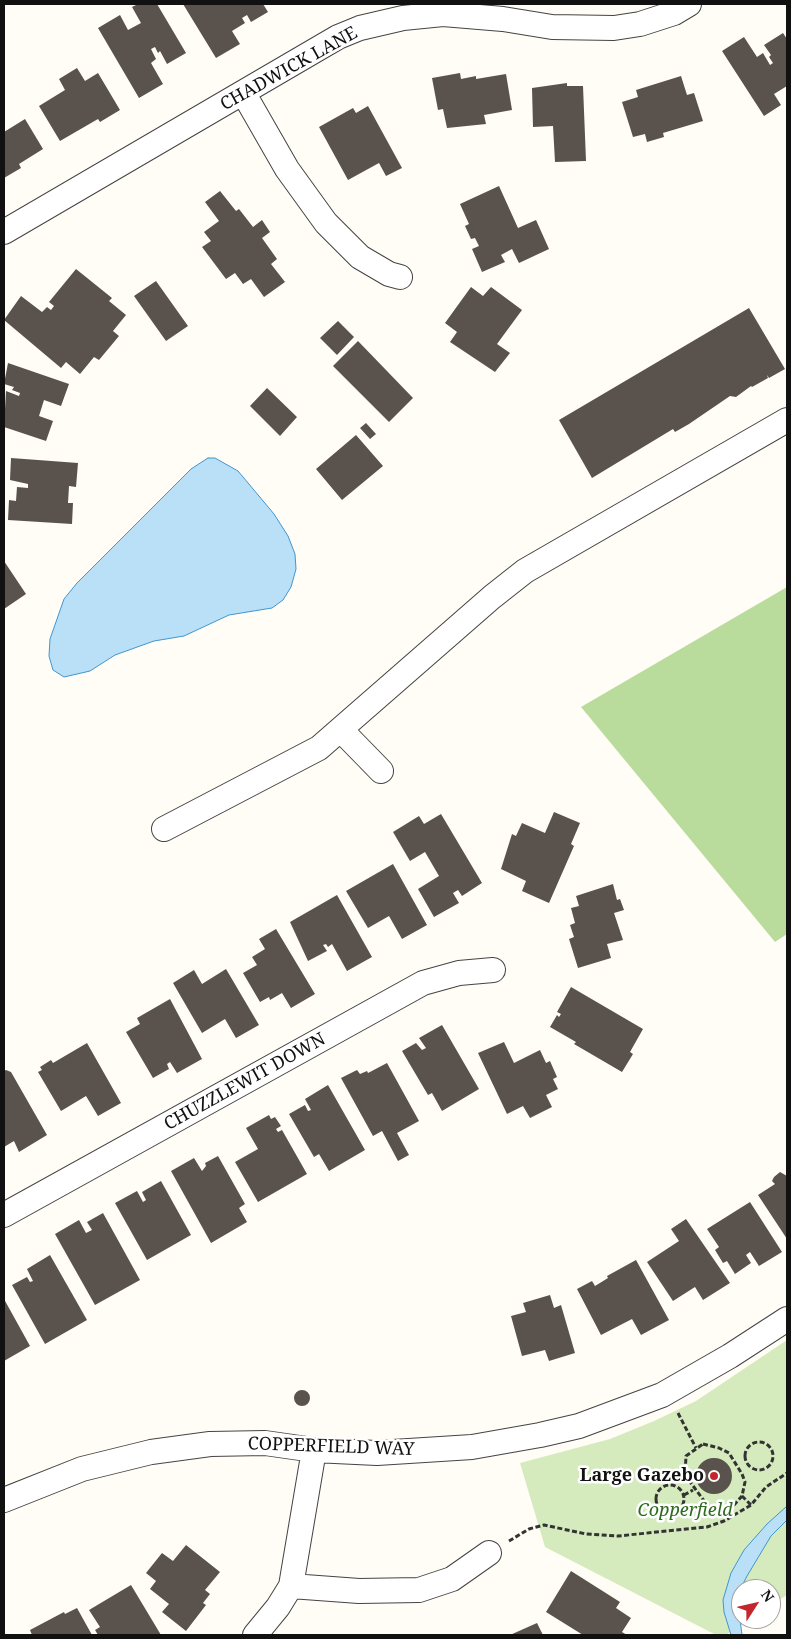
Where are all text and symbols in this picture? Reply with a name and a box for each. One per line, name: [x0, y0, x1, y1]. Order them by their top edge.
street label: CHADWICK LANE: [217, 22, 361, 116]
street label: CHUZZLEWIT DOWN: [160, 1029, 330, 1135]
street label: COPPERFIELD WAY: [247, 1433, 415, 1461]
place label: Large Gazebo: [580, 1465, 704, 1487]
marker: Large Gazebo: [708, 1470, 720, 1482]
park label: Copperfield: [637, 1500, 733, 1522]
north arrow: [731, 1579, 781, 1629]
text: N: [757, 1586, 779, 1606]

